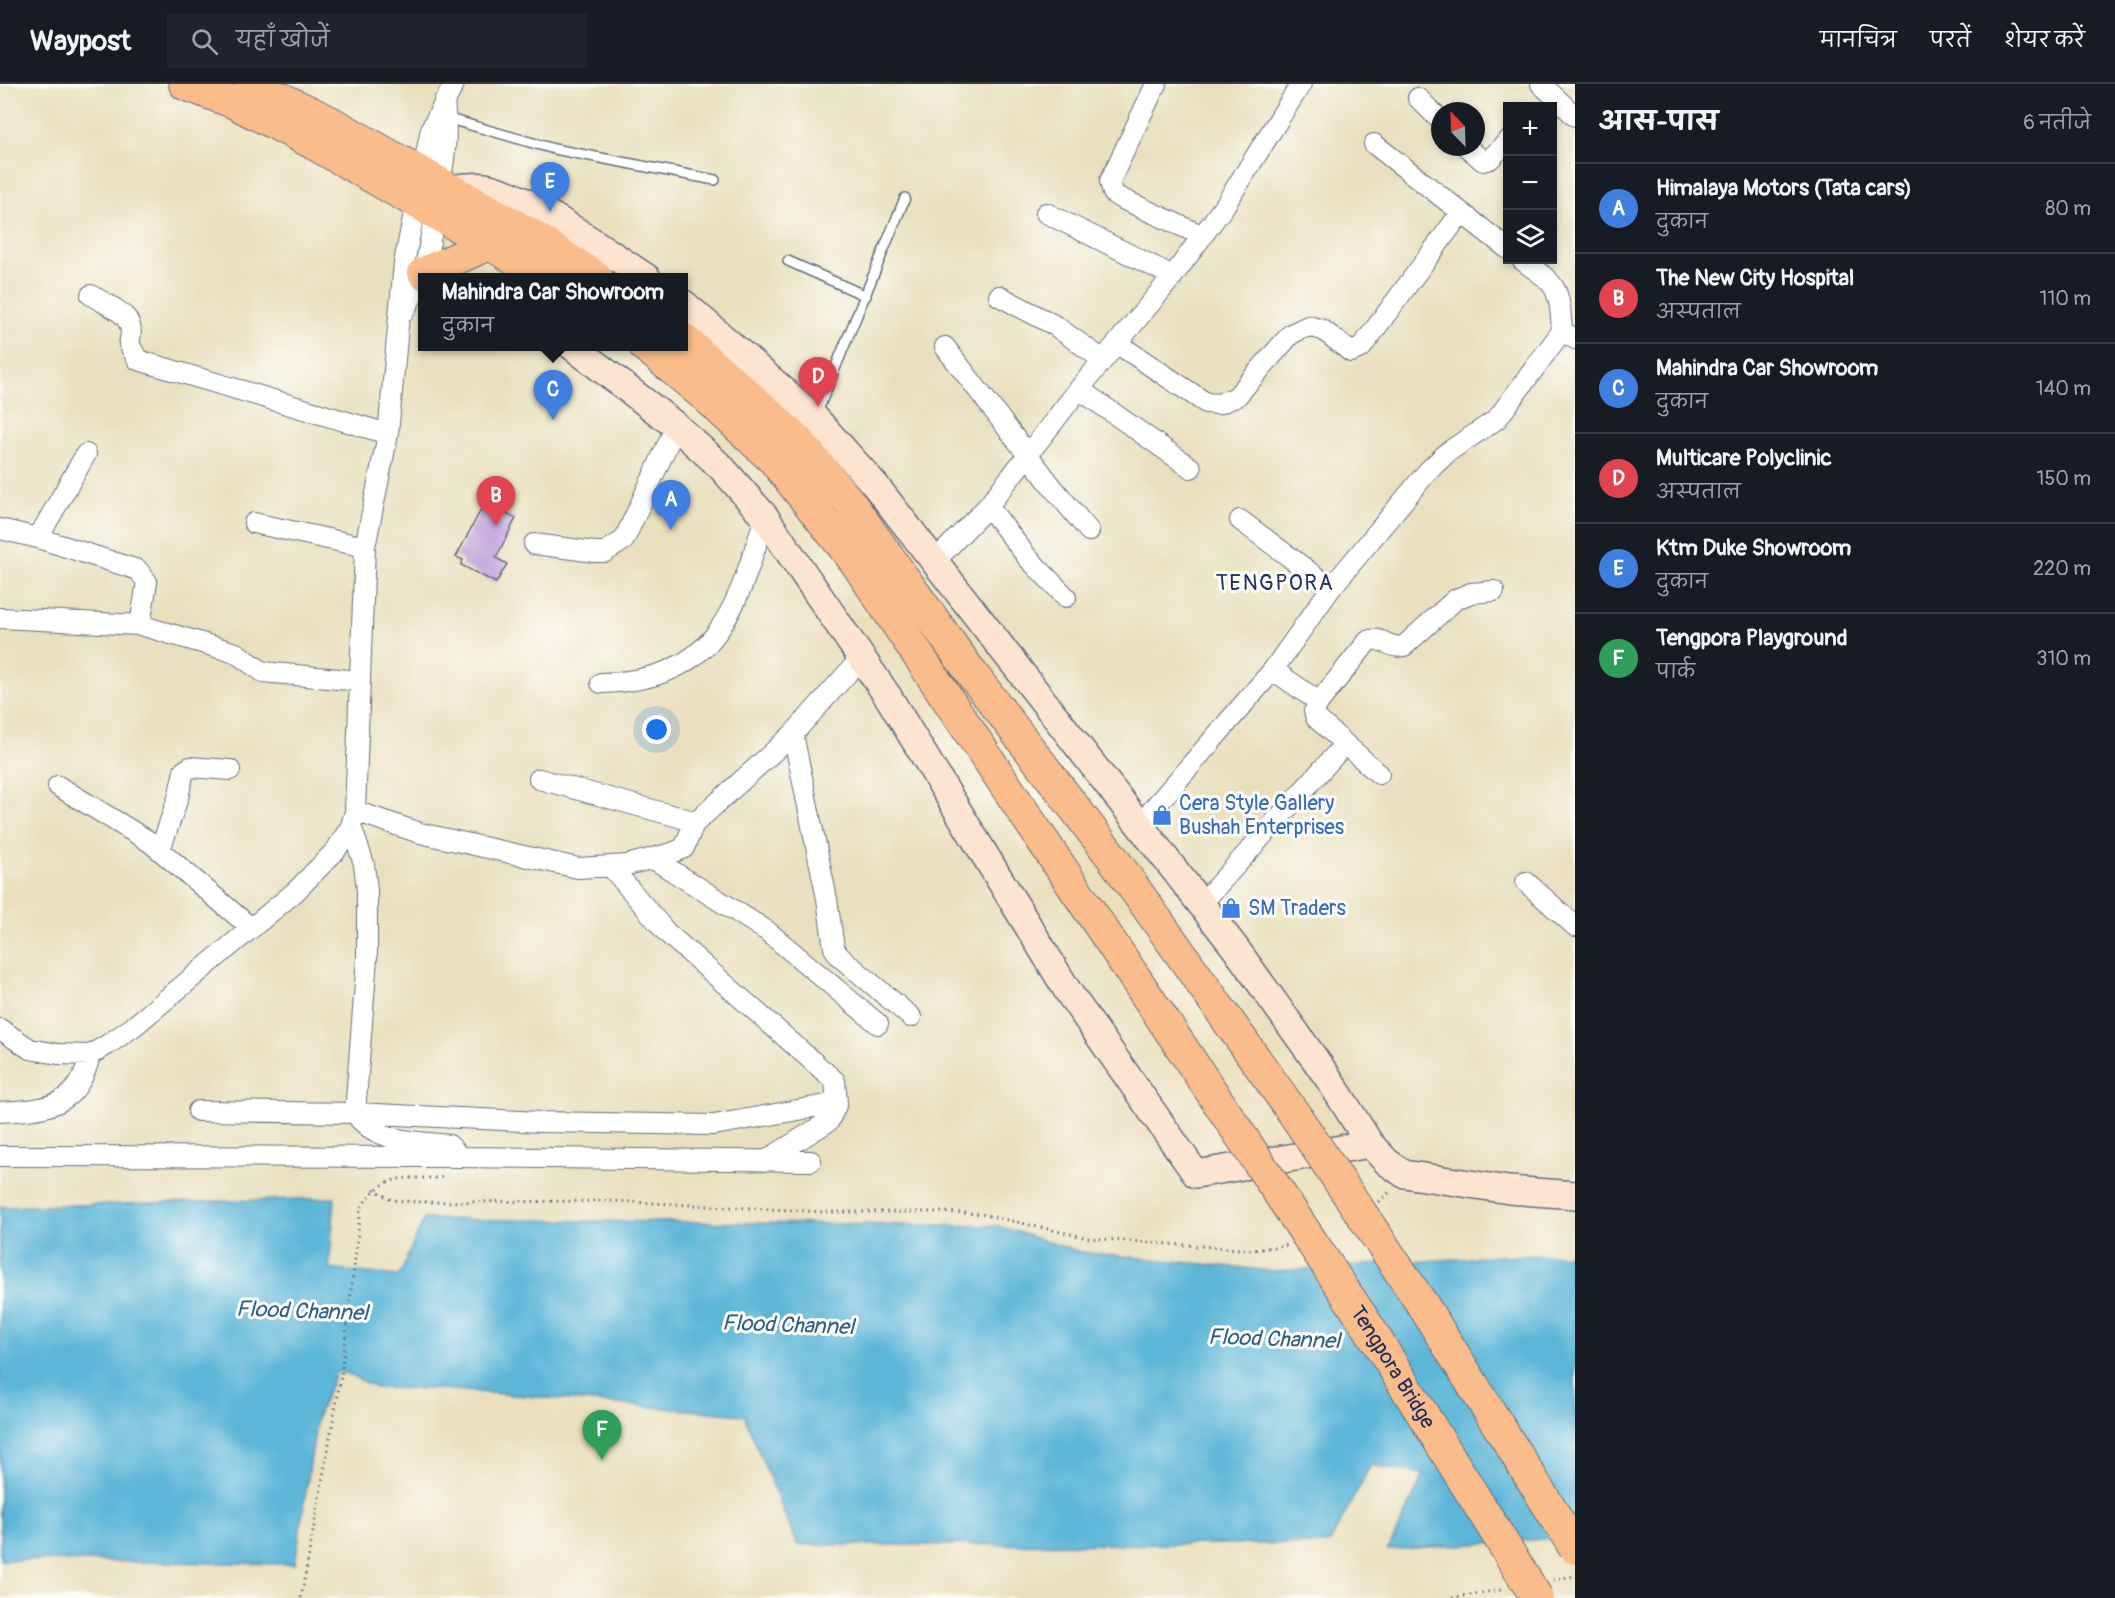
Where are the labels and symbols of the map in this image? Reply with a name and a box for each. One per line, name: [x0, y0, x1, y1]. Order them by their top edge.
north arrow: [1431, 102, 1485, 156]
pin: E: [530, 162, 570, 212]
pin: D: [798, 358, 838, 407]
pin: C: [534, 370, 572, 420]
pin: B: [476, 476, 516, 526]
pin: A: [652, 480, 690, 530]
district label: TENGPORA: [1216, 569, 1334, 597]
your location: [642, 715, 671, 744]
place label: Cera Style Gallery Bushah Enterprises: [1179, 790, 1345, 841]
shop icon: Cera Style Gallery Bushah Enterprises: [1150, 803, 1174, 827]
place label: SM Traders: [1248, 895, 1347, 922]
shop icon: SM Traders: [1219, 896, 1243, 920]
water label: Flood Channel: [235, 1295, 371, 1327]
street label: Tengpora Bridge: [1344, 1300, 1442, 1434]
water label: Flood Channel: [721, 1309, 857, 1341]
water label: Flood Channel: [1207, 1323, 1343, 1355]
pin: F: [582, 1410, 622, 1460]

